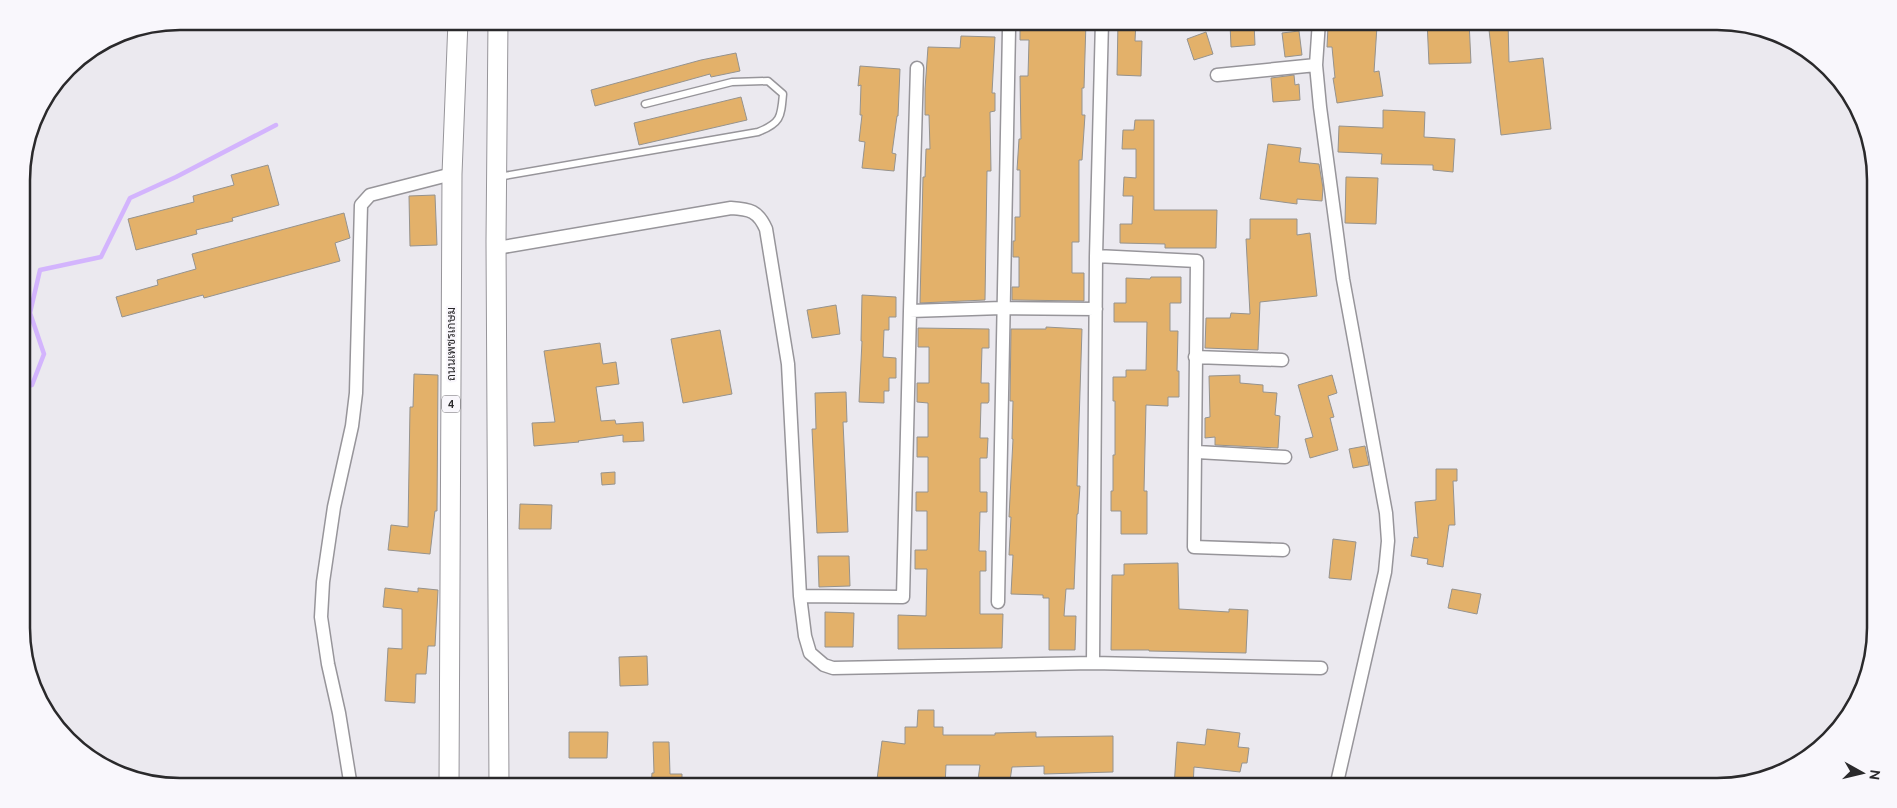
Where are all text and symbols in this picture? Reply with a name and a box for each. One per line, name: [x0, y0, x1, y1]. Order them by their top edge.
street label: ถนนเพชรเกษม: [444, 307, 457, 381]
road number: 4: [442, 396, 460, 412]
north arrow: [1837, 748, 1887, 798]
text: N: [1866, 769, 1884, 781]

